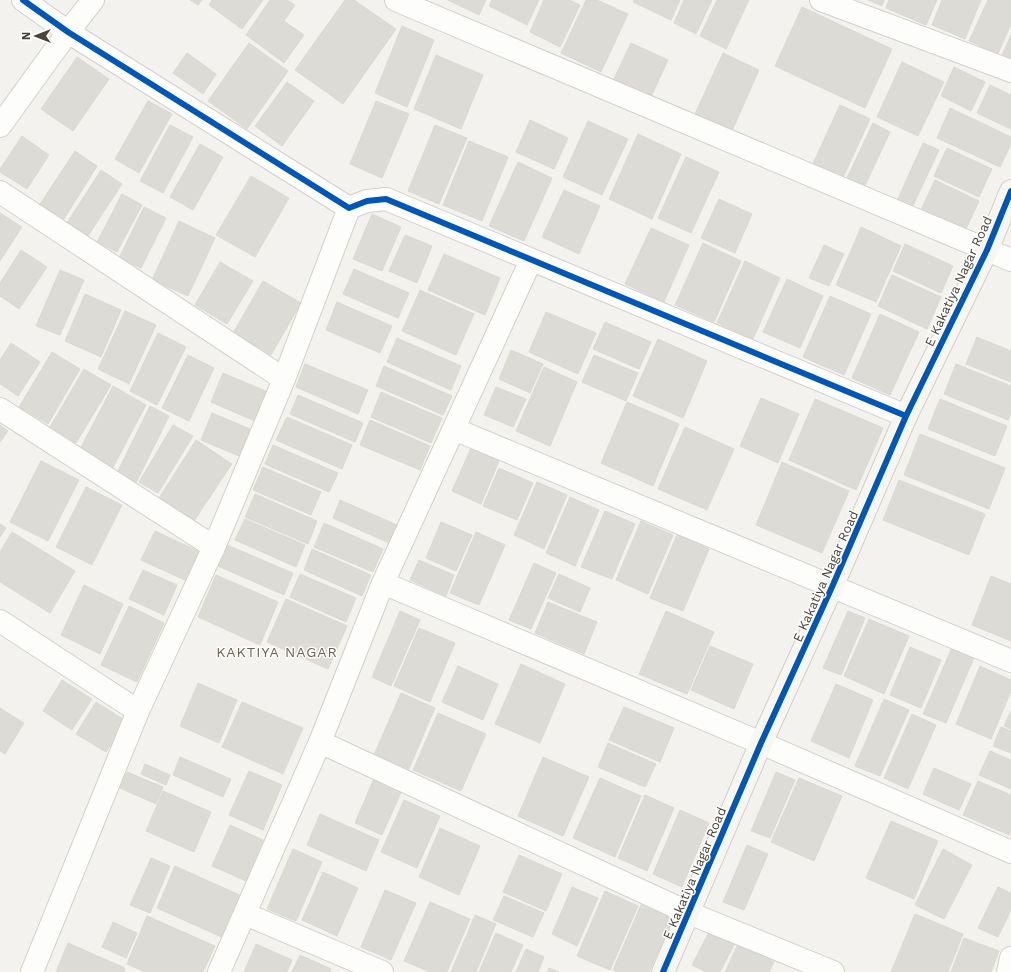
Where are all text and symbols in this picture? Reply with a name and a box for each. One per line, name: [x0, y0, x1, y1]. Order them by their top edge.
north arrow: [16, 16, 56, 56]
text: N: [20, 32, 33, 40]
street label: E Kakatiya Nagar Road: [922, 214, 995, 349]
street label: E Kakatiya Nagar Road: [790, 508, 861, 644]
district label: KAKTIYA NAGAR: [216, 644, 338, 660]
street label: E Kakatiya Nagar Road: [660, 805, 729, 941]

